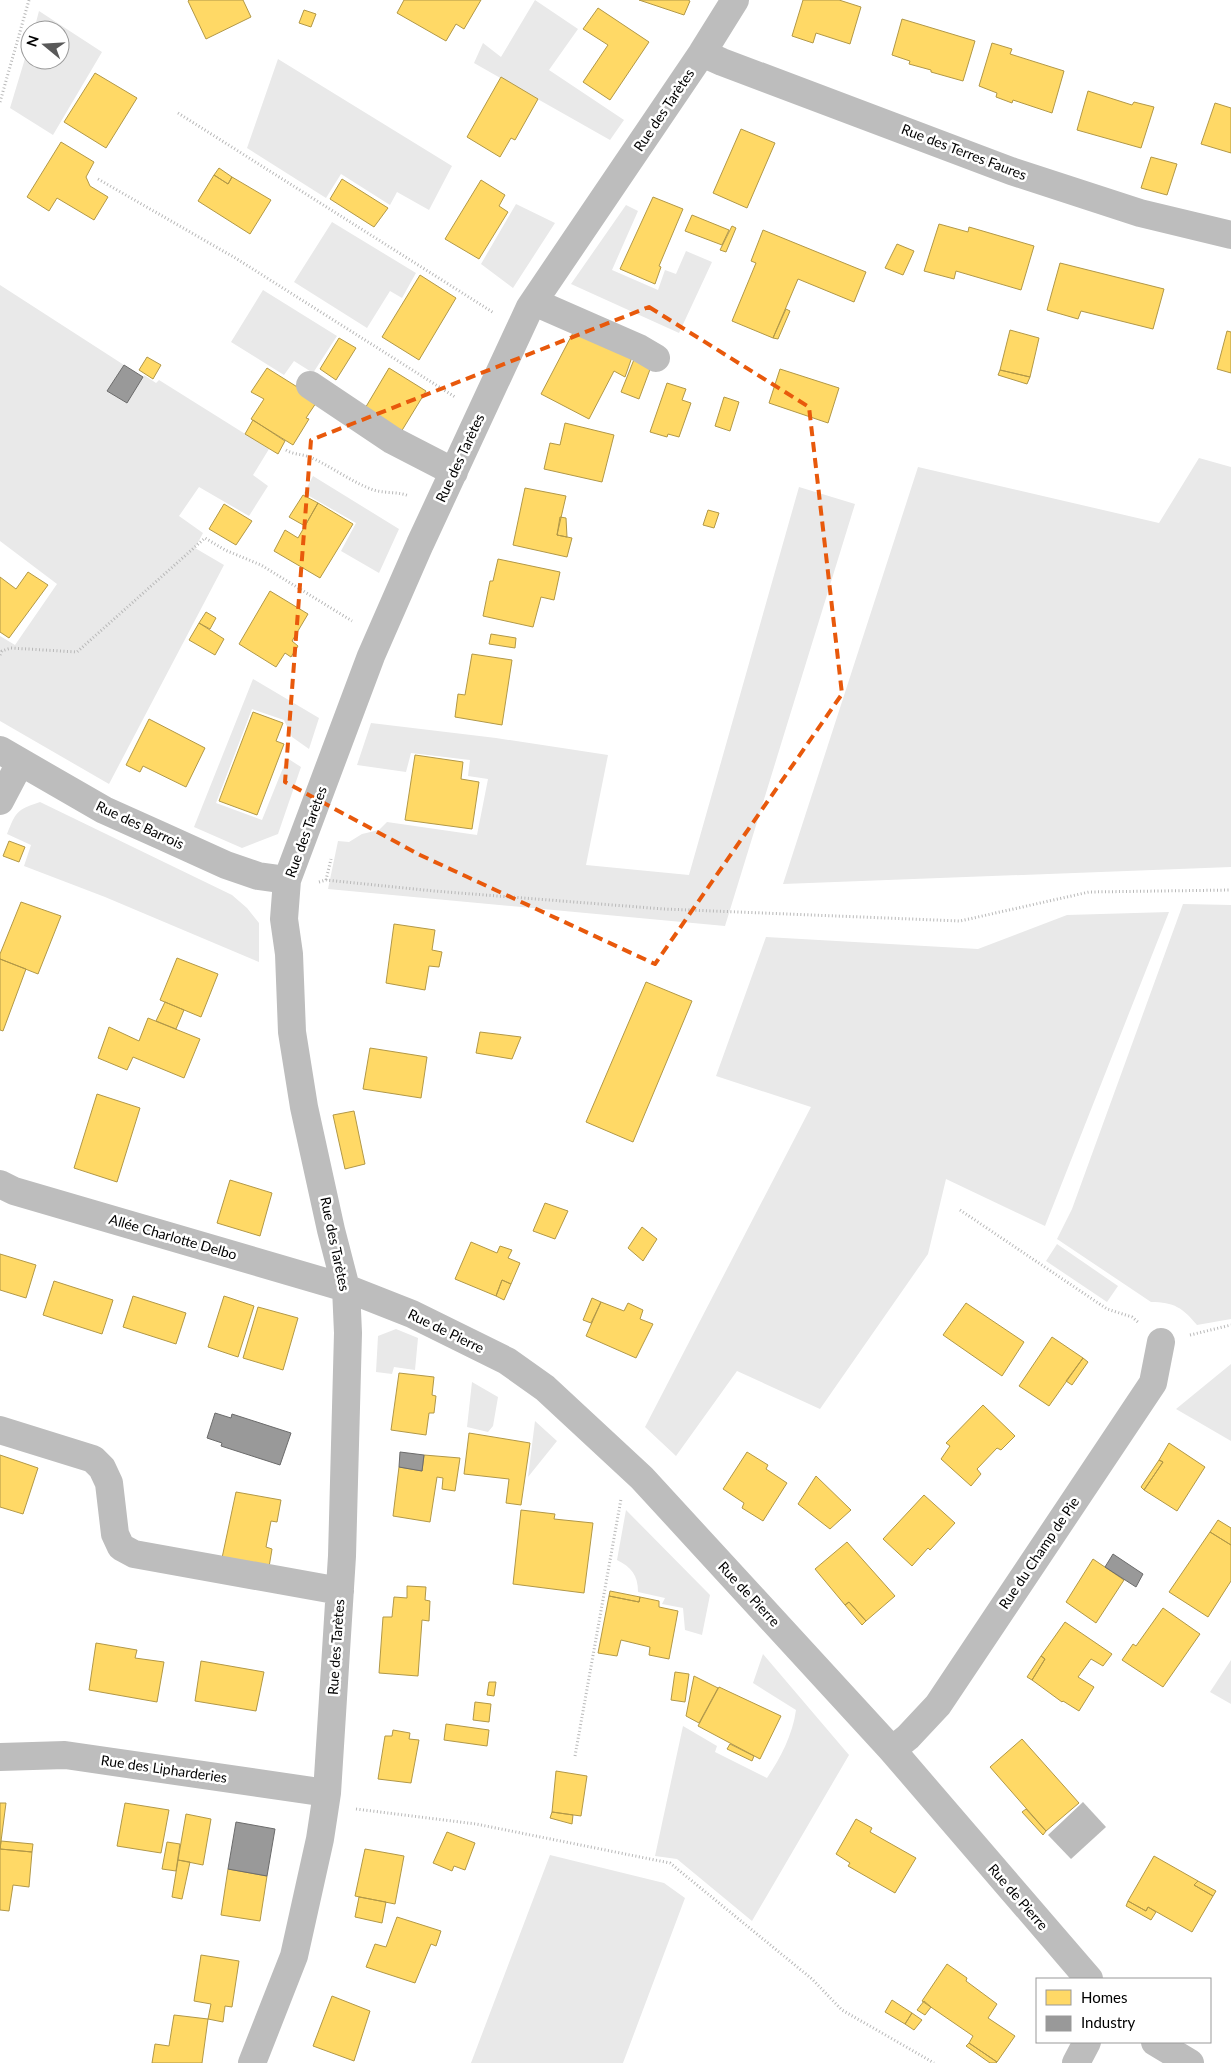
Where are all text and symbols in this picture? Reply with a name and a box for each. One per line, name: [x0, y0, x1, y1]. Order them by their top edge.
north arrow: [20, 20, 70, 70]
text: N: [22, 33, 42, 49]
street label: Rue des Tarètes: [630, 65, 697, 154]
street label: Rue des Terres Faures: [899, 120, 1029, 183]
street label: Rue des Tarètes: [432, 411, 488, 505]
street label: Rue des Tarètes: [281, 784, 330, 880]
street label: Rue des Barrois: [93, 797, 187, 852]
street label: Rue des Tarètes: [317, 1195, 354, 1293]
street label: Allée Charlotte Delbo: [107, 1210, 239, 1263]
street label: Rue de Pierre: [405, 1305, 487, 1356]
street label: Rue du Champ de Pie: [995, 1493, 1082, 1612]
street label: Rue de Pierre: [715, 1558, 784, 1630]
street label: Rue des Tarètes: [324, 1599, 347, 1695]
street label: Rue des Lipharderies: [100, 1751, 228, 1786]
street label: Rue de Pierre: [985, 1860, 1052, 1933]
legend: [1036, 1978, 1211, 2043]
text: Homes: [1081, 1988, 1127, 2006]
text: Industry: [1081, 2013, 1136, 2031]

